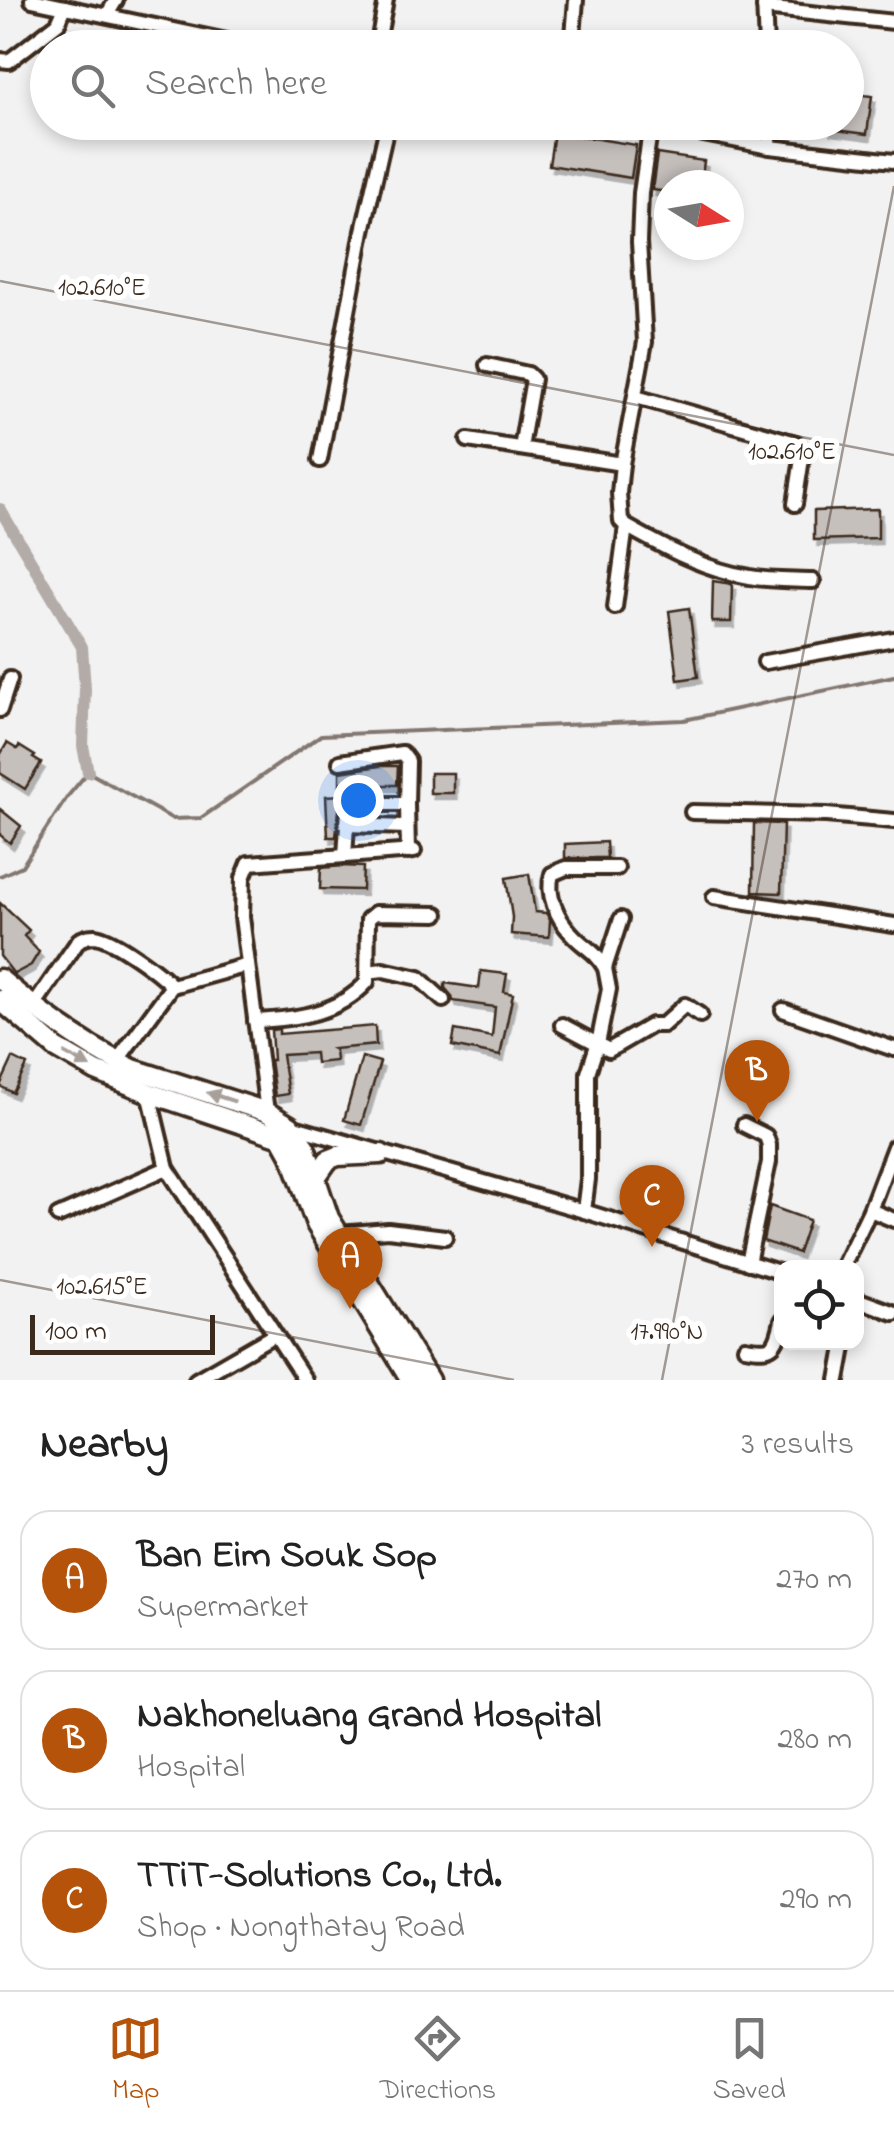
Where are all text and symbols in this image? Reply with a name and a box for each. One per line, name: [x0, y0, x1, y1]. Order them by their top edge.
search box: [30, 30, 864, 140]
text: Search here: [145, 57, 327, 113]
icon: search: [65, 58, 120, 113]
north arrow: [654, 170, 744, 260]
text: 102.610°E: [58, 271, 146, 307]
text: 102.610°E: [748, 435, 836, 471]
your location: [333, 775, 384, 826]
pin: B: [724, 1040, 790, 1122]
one-way arrow: [62, 1051, 91, 1068]
one-way arrow: [206, 1088, 236, 1103]
pin: C: [620, 1164, 684, 1247]
pin: A: [318, 1226, 382, 1309]
map controls: [774, 1260, 864, 1350]
button: locate: [774, 1260, 864, 1350]
text: 102.615°E: [56, 1270, 148, 1306]
scale bar: [30, 1310, 215, 1354]
text: 100 m: [45, 1312, 107, 1353]
text: 17.990°N: [631, 1315, 703, 1351]
text: Nearby: [40, 1415, 168, 1476]
text: 3 results: [742, 1422, 854, 1469]
text: Ban Eim Souk Sop: [137, 1529, 437, 1585]
text: A: [65, 1557, 84, 1604]
text: 270 m: [776, 1557, 852, 1604]
text: Supermarket: [137, 1585, 309, 1632]
text: Nakhoneluang Grand Hospital: [137, 1689, 601, 1745]
text: B: [64, 1717, 85, 1764]
text: 280 m: [777, 1717, 852, 1764]
text: Hospital: [137, 1745, 245, 1792]
text: TTiT-Solutions Co., Ltd.: [137, 1849, 502, 1905]
text: C: [66, 1877, 83, 1924]
text: 290 m: [780, 1877, 852, 1924]
text: Shop · Nongthatay Road: [137, 1905, 465, 1952]
tab: Map: [108, 2011, 163, 2112]
tab: Directions: [380, 2011, 496, 2112]
tab: Saved: [713, 2011, 786, 2112]

